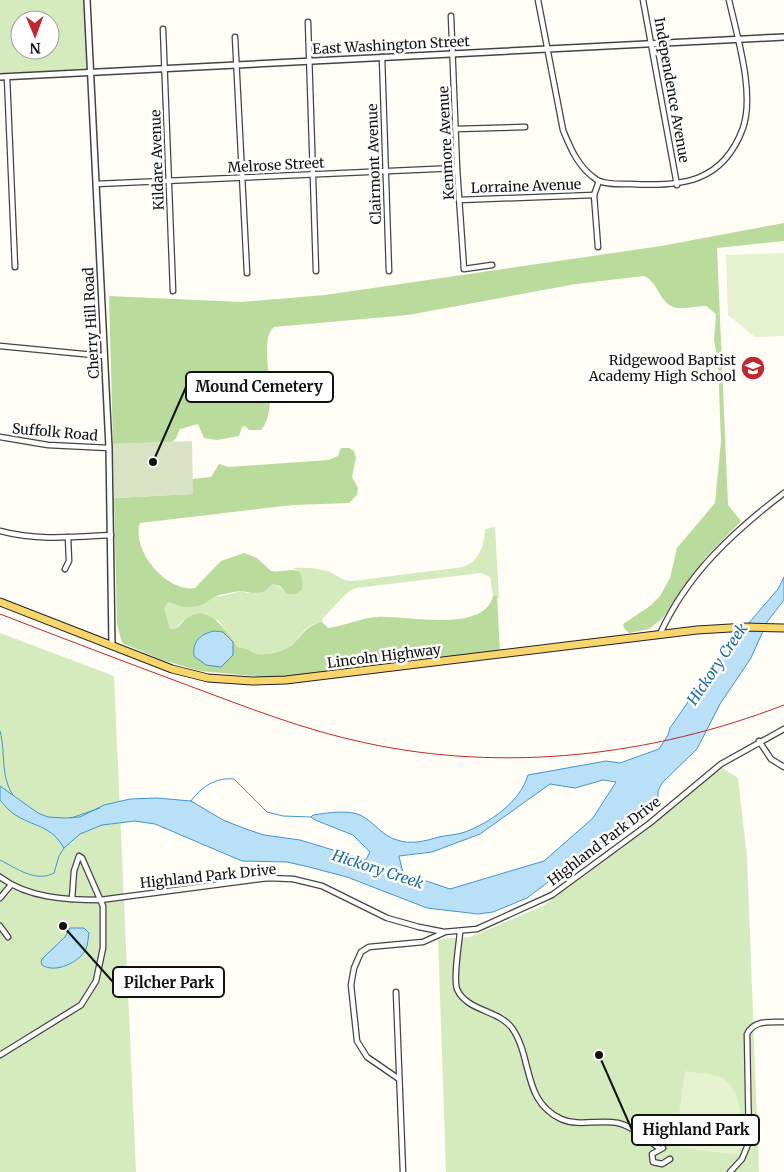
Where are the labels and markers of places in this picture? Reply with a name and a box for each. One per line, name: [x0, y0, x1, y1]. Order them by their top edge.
place label: Ridgewood Baptist Academy High School: [588, 351, 737, 385]
school or university icon: Ridgewood Baptist Academy High School: [740, 355, 766, 381]
callout: Mound Cemetery: [186, 372, 333, 402]
callout: Pilcher Park: [113, 967, 224, 997]
callout: Highland Park: [632, 1115, 759, 1145]

